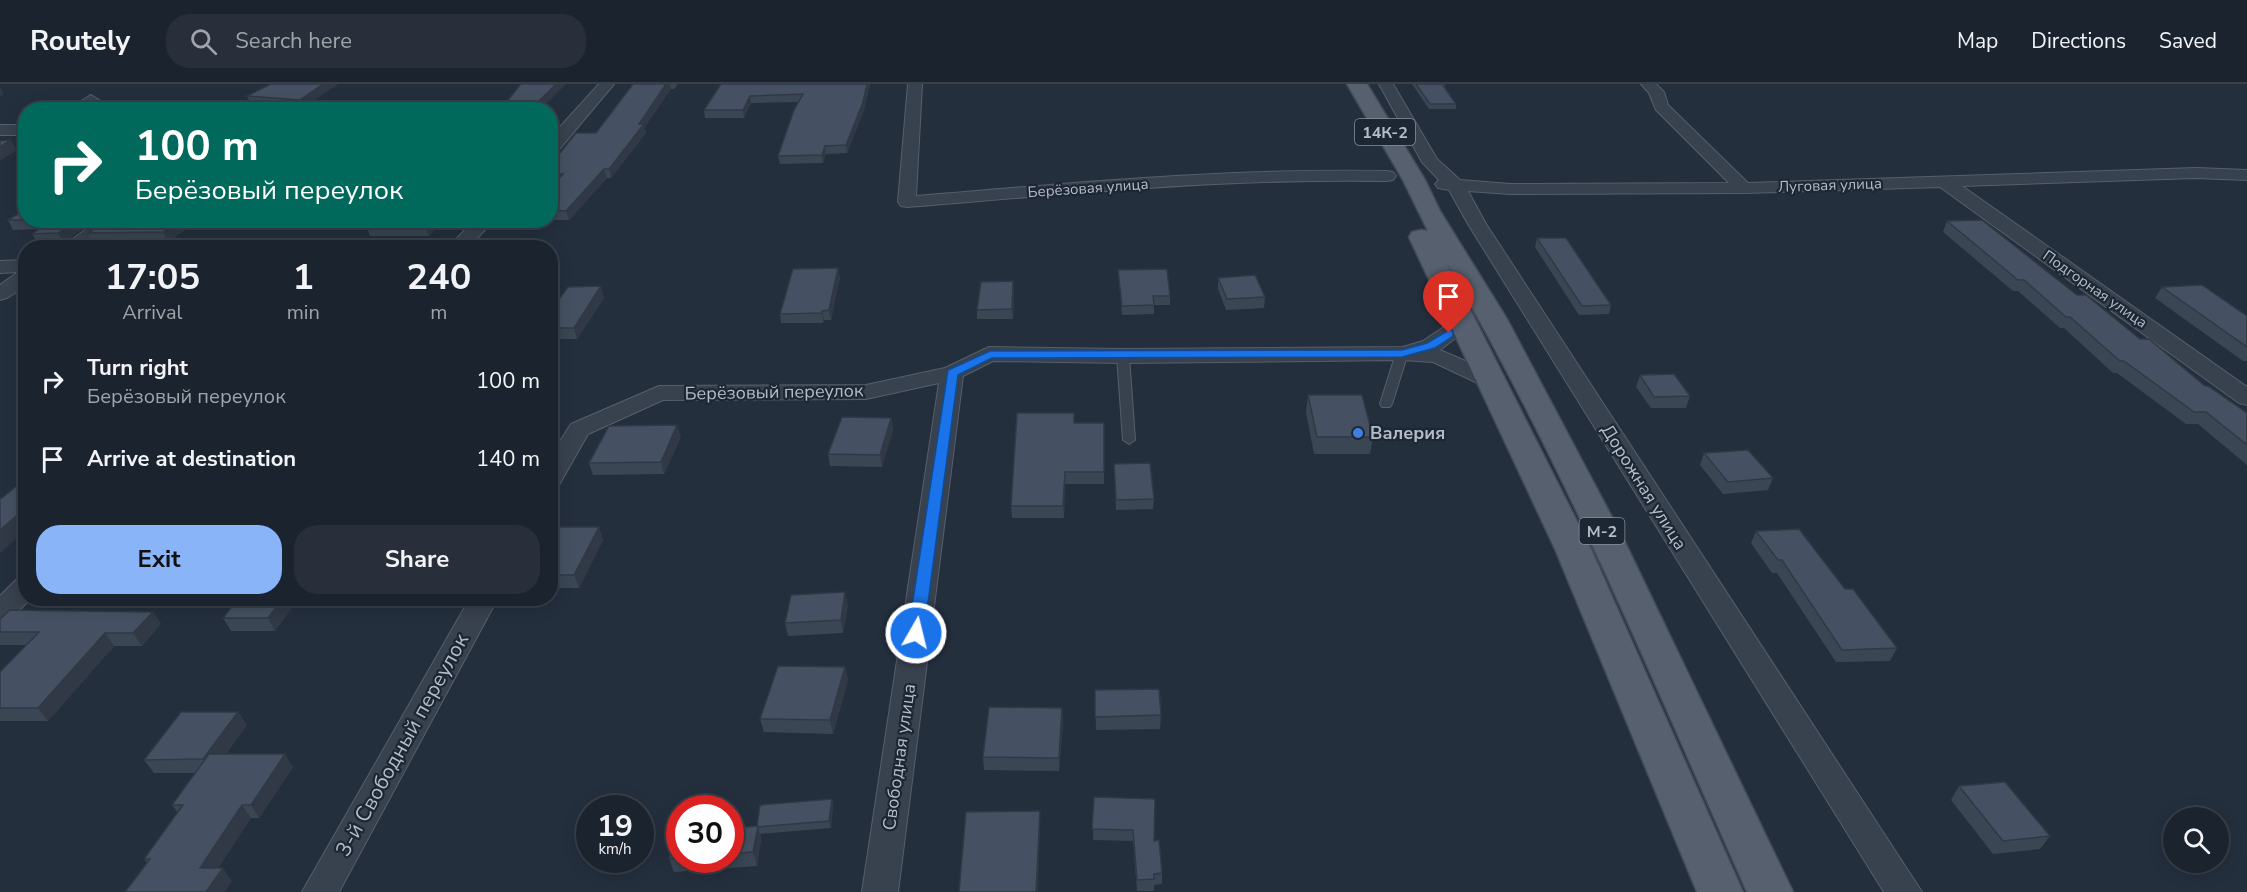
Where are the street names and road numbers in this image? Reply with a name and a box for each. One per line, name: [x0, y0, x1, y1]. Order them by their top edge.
road number: 14К-2: [1355, 119, 1415, 145]
street label: Луговая улица: [1778, 173, 1882, 197]
street label: Берёзовая улица: [1027, 174, 1149, 202]
street label: Подгорная улица: [2039, 245, 2151, 333]
street label: Берёзовый переулок: [684, 378, 864, 406]
street label: Дорожная улица: [1596, 420, 1692, 554]
road number: М-2: [1580, 518, 1624, 544]
street label: 3-й Свободный переулок: [329, 628, 476, 862]
street label: Свободная улица: [877, 682, 921, 832]

